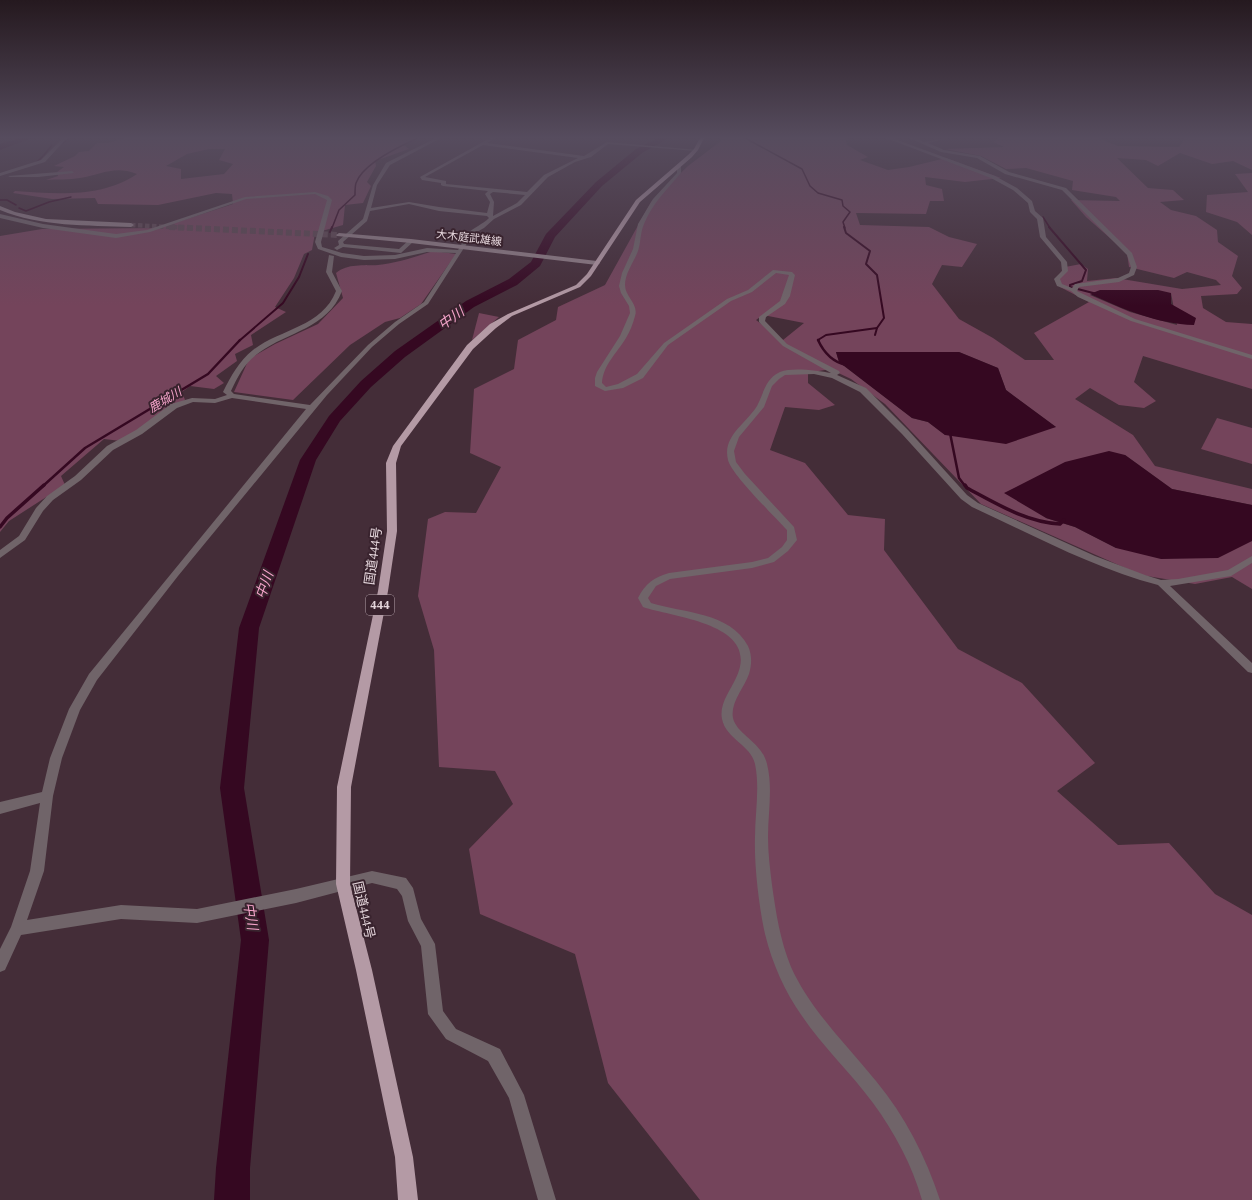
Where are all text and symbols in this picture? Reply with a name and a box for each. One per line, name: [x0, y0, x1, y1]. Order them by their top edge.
street label: 大木庭武雄線: [435, 227, 503, 249]
water label: 中川: [434, 301, 470, 334]
water label: 鹿城川: [145, 383, 186, 416]
street label: 国道444号: [361, 526, 385, 586]
water label: 中川: [250, 567, 279, 601]
road number: 444: [366, 595, 394, 615]
street label: 国道444号: [349, 880, 379, 940]
water label: 中川: [239, 901, 263, 933]

